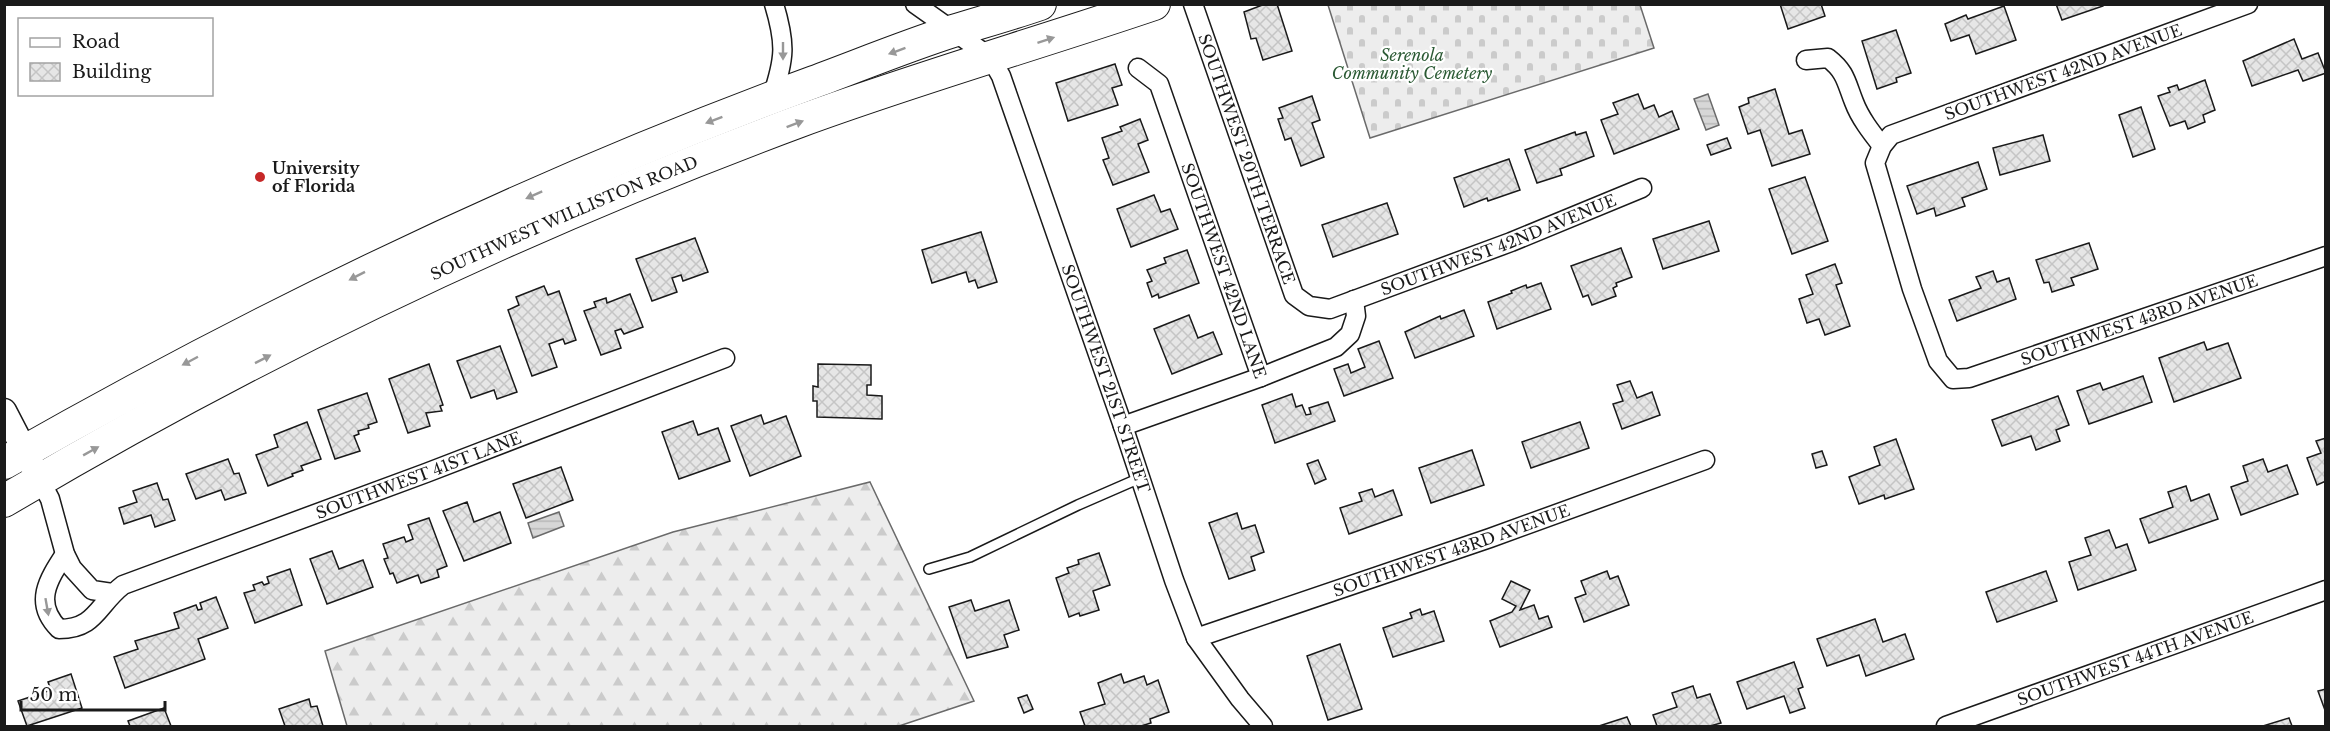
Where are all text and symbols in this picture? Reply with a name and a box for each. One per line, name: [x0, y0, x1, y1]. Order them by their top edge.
legend: [18, 18, 213, 96]
street label: SOUTHWEST 42ND AVENUE: [1942, 20, 2184, 124]
text: Road: [72, 31, 120, 53]
street label: SOUTHWEST 20TH TERRACE: [1194, 31, 1299, 287]
one-way arrow: [1037, 35, 1055, 45]
one-way arrow: [778, 41, 787, 60]
park label: Serenola Community Cemetery: [1332, 45, 1493, 83]
one-way arrow: [888, 47, 906, 57]
text: Building: [72, 61, 151, 83]
one-way arrow: [705, 115, 723, 125]
one-way arrow: [786, 118, 804, 128]
street label: SOUTHWEST WILLISTON ROAD: [427, 151, 701, 284]
place label: University of Florida: [272, 158, 360, 196]
street label: SOUTHWEST 42ND LANE: [1177, 160, 1271, 381]
marker: University of Florida: [253, 170, 267, 184]
one-way arrow: [525, 190, 543, 200]
street label: SOUTHWEST 42ND AVENUE: [1378, 190, 1619, 299]
street label: SOUTHWEST 21ST STREET: [1057, 262, 1154, 495]
street label: SOUTHWEST 43RD AVENUE: [2018, 270, 2260, 370]
one-way arrow: [348, 271, 365, 281]
one-way arrow: [254, 354, 271, 364]
one-way arrow: [181, 356, 198, 366]
street label: SOUTHWEST 41ST LANE: [313, 427, 524, 523]
one-way arrow: [82, 446, 99, 456]
street label: SOUTHWEST 43RD AVENUE: [1330, 500, 1573, 601]
one-way arrow: [43, 598, 52, 617]
street label: SOUTHWEST 44TH AVENUE: [2014, 607, 2256, 710]
scale bar: [21, 674, 165, 712]
text: 50 m: [30, 684, 78, 706]

